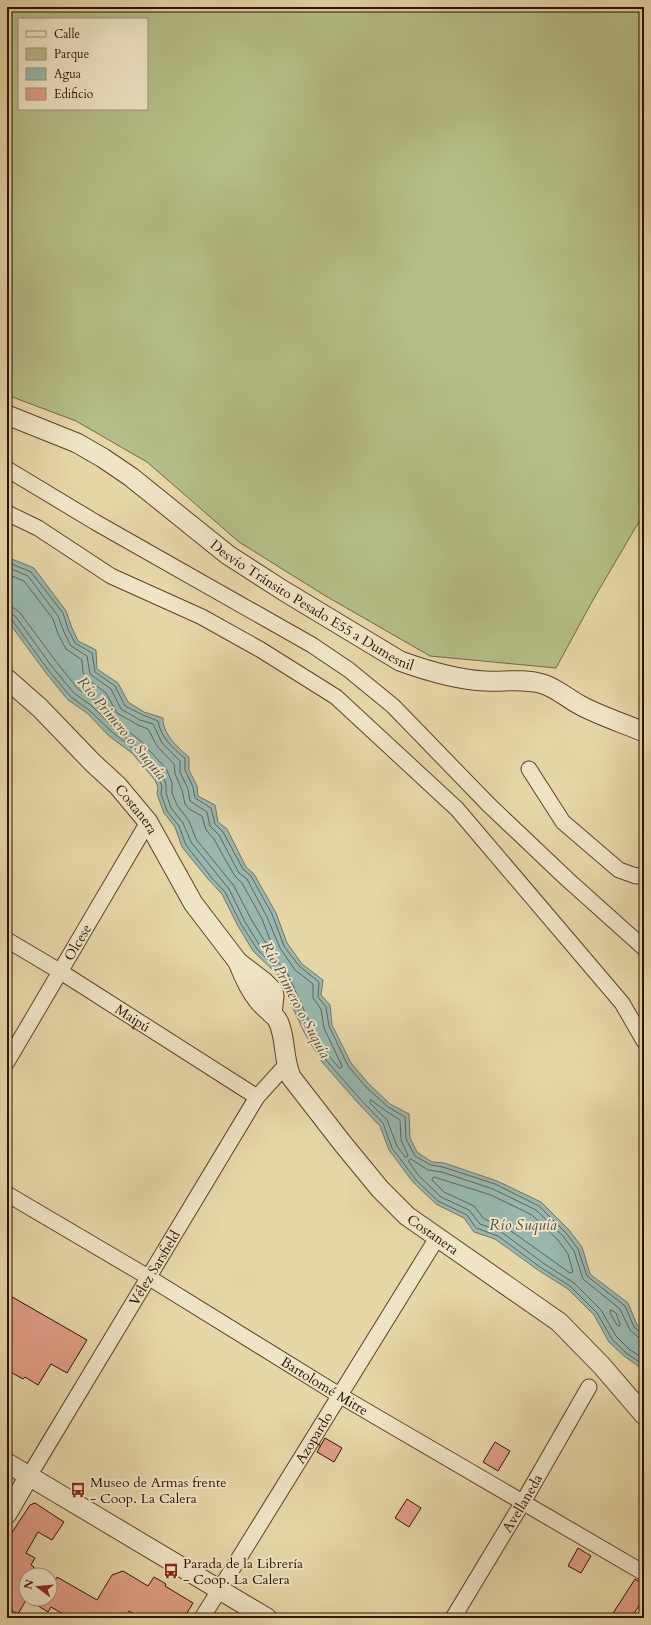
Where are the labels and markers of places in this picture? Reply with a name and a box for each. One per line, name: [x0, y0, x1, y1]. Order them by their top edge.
place label: Museo de Armas frente - Coop. La Calera: [90, 1473, 227, 1508]
bus stop icon: Museo de Armas frente - Coop. La Calera: [69, 1481, 87, 1499]
place label: Parada de la Librería - Coop. La Calera: [183, 1554, 303, 1589]
bus stop icon: Parada de la Librería - Coop. La Calera: [162, 1562, 180, 1580]

